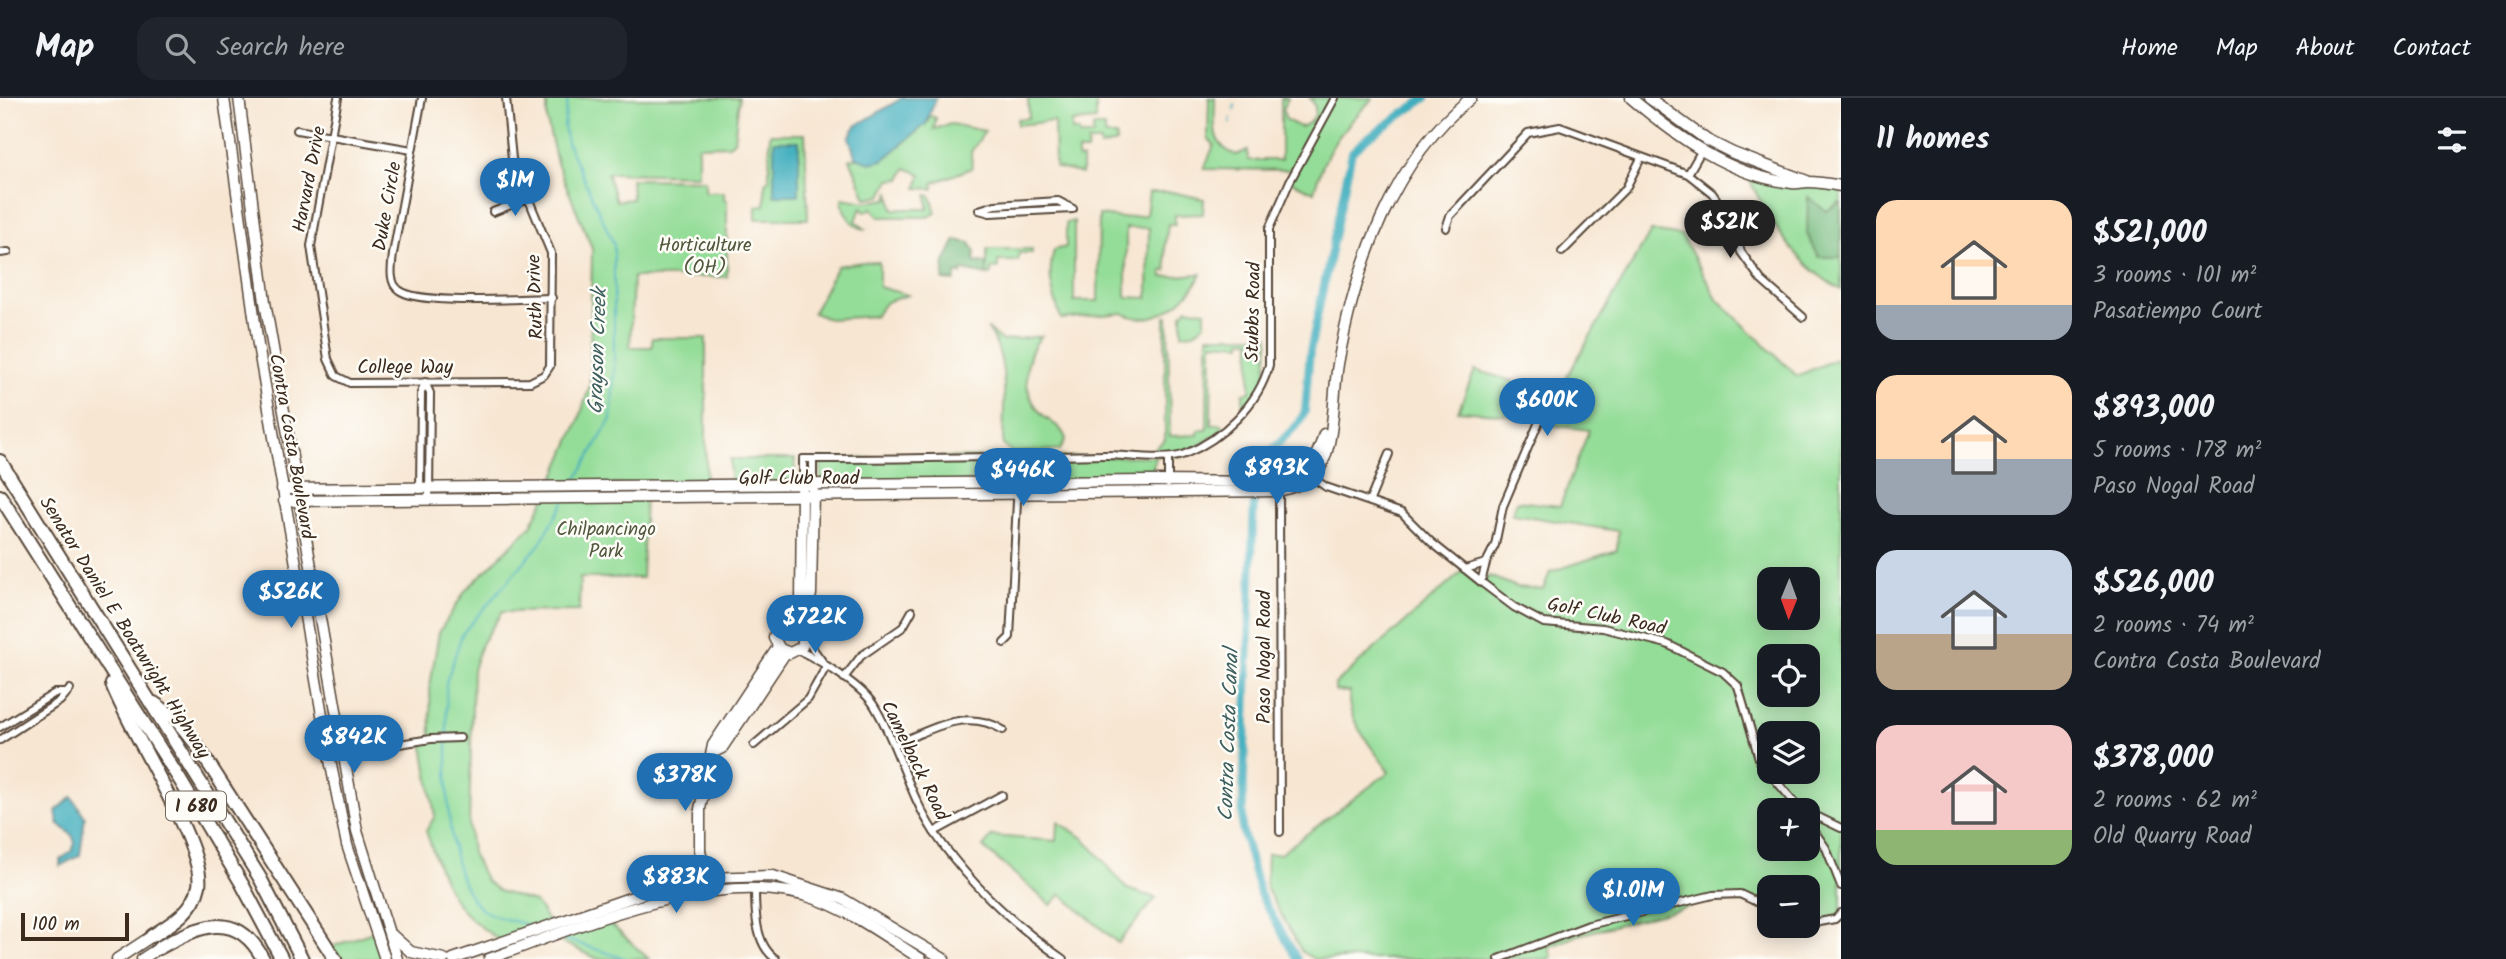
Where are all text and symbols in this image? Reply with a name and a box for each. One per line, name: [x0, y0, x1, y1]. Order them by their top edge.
search box: [137, 17, 627, 80]
text: Map: [35, 22, 95, 75]
text: Search here: [217, 27, 345, 69]
icon: search: [161, 29, 199, 67]
text: Home: [2121, 29, 2178, 68]
text: Map: [2216, 29, 2258, 68]
text: About: [2296, 29, 2354, 68]
text: Contact: [2392, 29, 2471, 68]
text: 11 homes: [1876, 116, 1989, 164]
icon: filters: [2433, 121, 2471, 159]
street label: Harvard Drive: [285, 123, 335, 235]
pin: $1M: [481, 158, 549, 218]
street label: Duke Circle: [365, 159, 411, 253]
text: $1M: [496, 163, 534, 199]
pin: $521K: [1681, 200, 1779, 260]
text: $521K: [1700, 205, 1760, 241]
text: $521,000: [2093, 210, 2207, 258]
icon: home: [1932, 228, 2016, 312]
park label: Horticulture (OH): [658, 231, 752, 283]
street label: Ruth Drive: [520, 253, 552, 340]
text: 3 rooms · 101 m²: [2093, 258, 2256, 294]
street label: Stubbs Road: [1238, 261, 1270, 362]
water label: Grayson Creek: [580, 284, 617, 415]
text: Pasatiempo Court: [2093, 294, 2262, 330]
street label: Contra Costa Boulevard: [260, 351, 322, 542]
street label: College Way: [357, 353, 454, 383]
pin: $600K: [1498, 378, 1596, 438]
text: $600K: [1515, 383, 1579, 419]
text: $893,000: [2093, 385, 2214, 433]
icon: home: [1932, 403, 2016, 487]
text: 5 rooms · 178 m²: [2093, 433, 2261, 469]
pin: $893K: [1228, 446, 1326, 506]
pin: $446K: [974, 448, 1072, 508]
text: $893K: [1244, 451, 1310, 487]
text: $446K: [991, 453, 1056, 489]
street label: Golf Club Road: [739, 464, 860, 494]
text: Paso Nogal Road: [2093, 469, 2254, 505]
street label: Senator Daniel E Boatwright Highway: [31, 491, 218, 766]
park label: Chilpancingo Park: [556, 515, 656, 567]
text: $526,000: [2093, 560, 2214, 608]
north arrow: [1757, 567, 1820, 630]
map controls: [1757, 567, 1820, 938]
pin: $526K: [242, 570, 340, 630]
text: $526K: [259, 575, 323, 611]
icon: home: [1932, 578, 2016, 662]
street label: Paso Nogal Road: [1250, 590, 1280, 724]
street label: Golf Club Road: [1545, 590, 1669, 644]
pin: $722K: [766, 596, 864, 655]
text: $722K: [782, 600, 848, 636]
text: 2 rooms · 74 m²: [2093, 608, 2254, 644]
water label: Contra Costa Canal: [1210, 644, 1249, 822]
button: locate: [1757, 644, 1820, 707]
text: Contra Costa Boulevard: [2093, 644, 2321, 680]
street label: Camelback Road: [872, 696, 957, 827]
pin: $842K: [305, 716, 403, 775]
text: $842K: [321, 720, 387, 756]
button: layers: [1757, 721, 1820, 784]
text: $378,000: [2093, 735, 2213, 783]
icon: home: [1932, 753, 2016, 837]
pin: $378K: [636, 754, 734, 813]
text: $378K: [653, 758, 717, 794]
text: 2 rooms · 62 m²: [2093, 783, 2257, 819]
road number: I 680: [166, 792, 226, 820]
button: +: [1757, 798, 1820, 861]
text: Old Quarry Road: [2093, 819, 2251, 855]
pin: $883K: [627, 856, 725, 915]
text: $883K: [642, 860, 710, 896]
pin: $1.01M: [1576, 868, 1690, 928]
text: $1.01M: [1602, 873, 1664, 909]
button: −: [1757, 875, 1820, 938]
scale bar: [21, 910, 130, 942]
text: 100 m: [32, 910, 80, 940]

